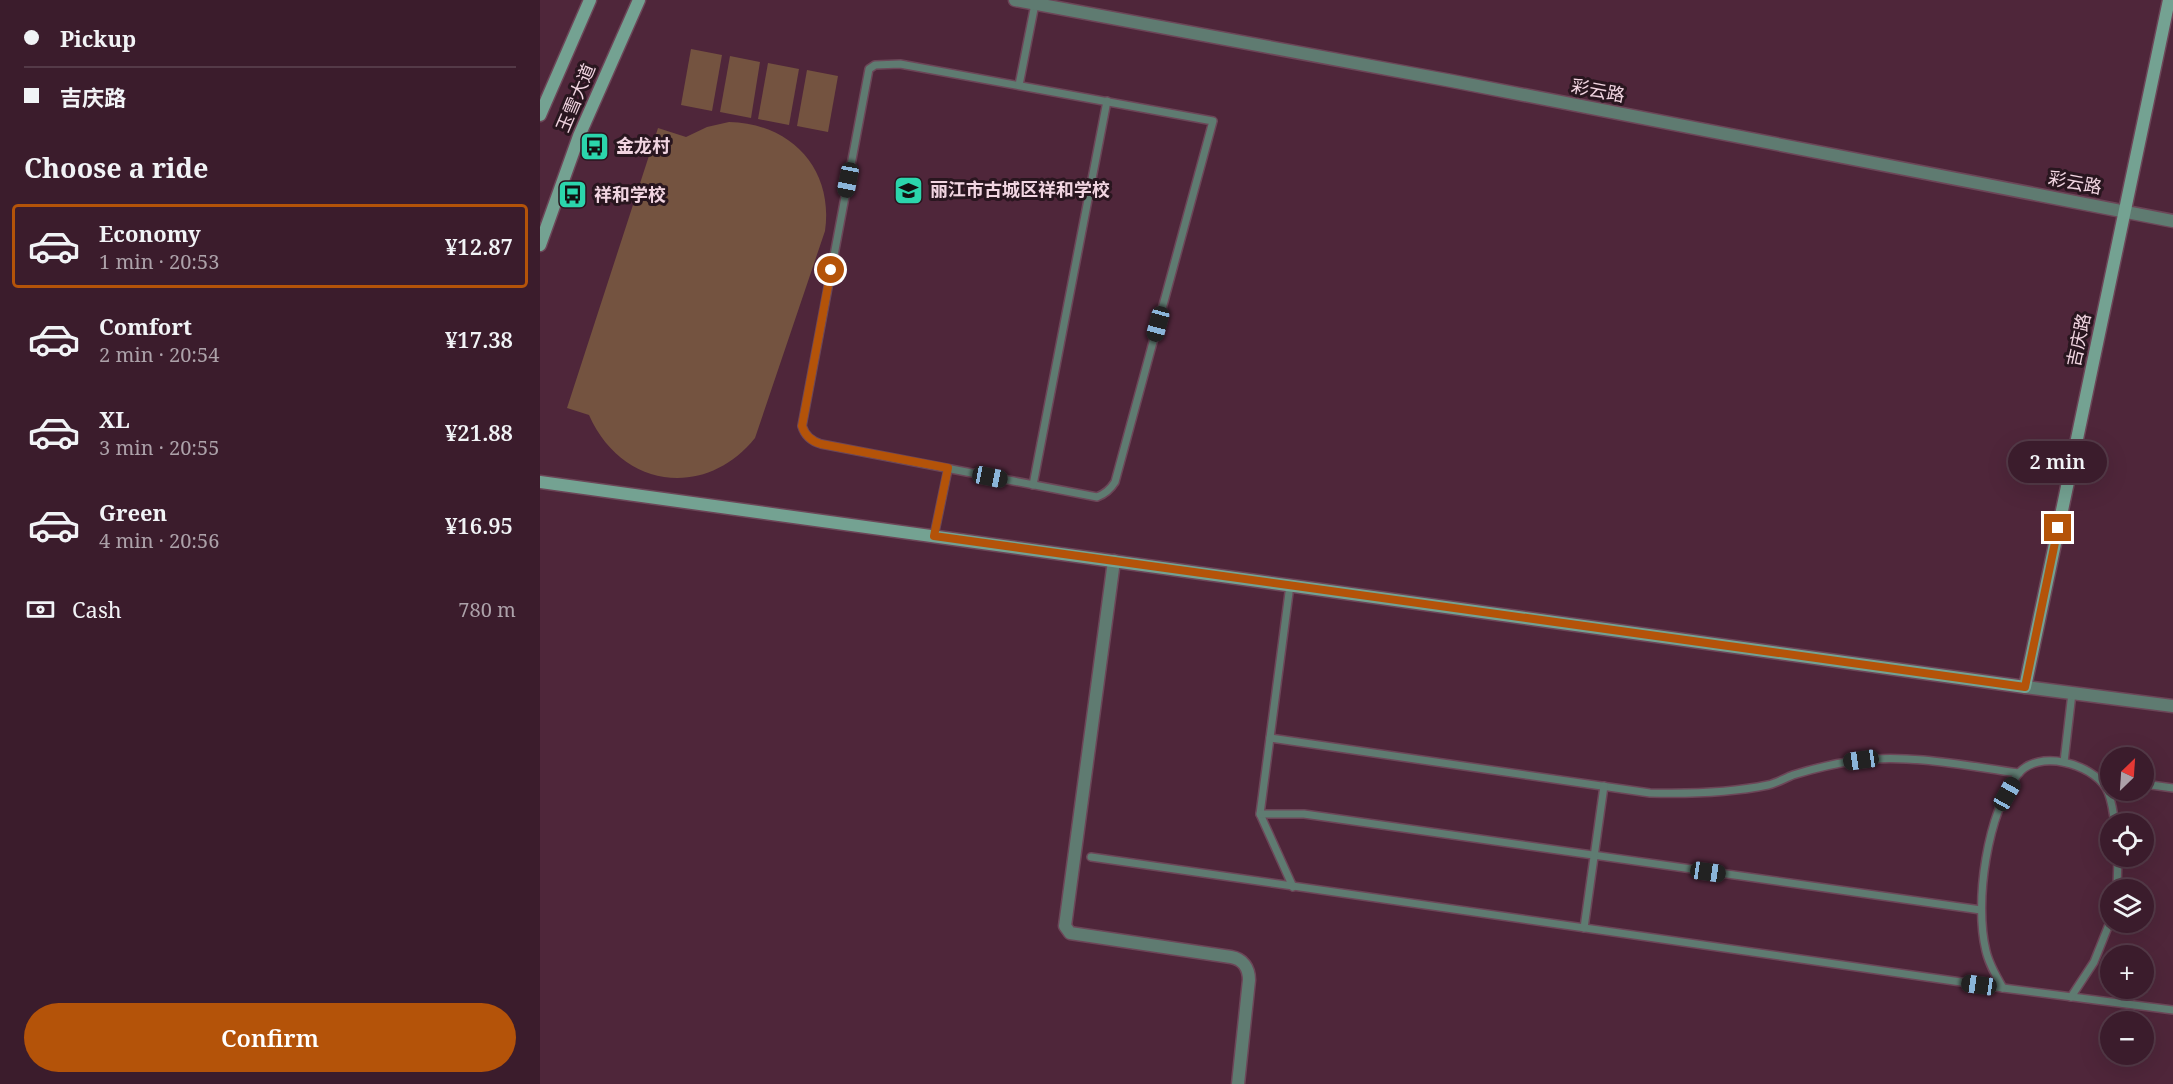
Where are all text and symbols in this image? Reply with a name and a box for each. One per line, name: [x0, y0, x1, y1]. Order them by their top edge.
text: Pickup: [60, 23, 136, 53]
street label: 玉雪大道: [550, 60, 600, 135]
street label: 彩云路: [1569, 73, 1627, 107]
text: 吉庆路: [60, 82, 126, 112]
bus stop icon: 金龙村: [579, 130, 611, 162]
place label: 金龙村: [616, 133, 670, 157]
text: Choose a ride: [24, 149, 209, 186]
car: [836, 161, 860, 199]
street label: 彩云路: [2046, 165, 2104, 199]
school or university icon: 丽江市古城区祥和学校: [893, 174, 925, 206]
place label: 丽江市古城区祥和学校: [930, 177, 1110, 201]
bus stop icon: 祥和学校: [557, 179, 589, 211]
place label: 祥和学校: [594, 182, 666, 206]
text: Economy: [99, 218, 201, 248]
icon: car: [27, 219, 81, 273]
text: ¥12.87: [445, 231, 513, 261]
text: 1 min · 20:53: [99, 248, 219, 275]
route start: [817, 256, 844, 283]
car: [1145, 304, 1171, 344]
text: Comfort: [99, 311, 192, 341]
street label: 吉庆路: [2061, 311, 2095, 369]
icon: car: [27, 312, 81, 366]
text: ¥17.38: [445, 324, 513, 354]
text: 2 min · 20:54: [99, 341, 219, 368]
text: XL: [99, 404, 130, 434]
icon: car: [27, 405, 81, 459]
text: ¥21.88: [445, 417, 513, 447]
text: 3 min · 20:55: [99, 434, 219, 461]
callout: 2 min: [2008, 441, 2108, 483]
text: 2 min: [2030, 448, 2085, 475]
car: [971, 465, 1009, 489]
text: Green: [99, 497, 167, 527]
icon: car: [27, 498, 81, 552]
text: ¥16.95: [445, 510, 513, 540]
route end: [2044, 514, 2071, 541]
text: 4 min · 20:56: [99, 527, 219, 554]
icon: cash: [24, 593, 57, 626]
text: Cash: [72, 594, 122, 624]
text: 780 m: [458, 596, 516, 623]
north arrow: [2100, 747, 2154, 801]
map controls: [2100, 747, 2154, 1065]
car: [1842, 749, 1880, 771]
car: [1990, 774, 2024, 814]
button: locate: [2100, 813, 2154, 867]
car: [1689, 861, 1727, 883]
button: layers: [2100, 879, 2154, 933]
button: +: [2100, 945, 2154, 999]
car: [1960, 974, 1998, 996]
button: Confirm: [24, 1003, 516, 1072]
button: −: [2100, 1011, 2154, 1065]

